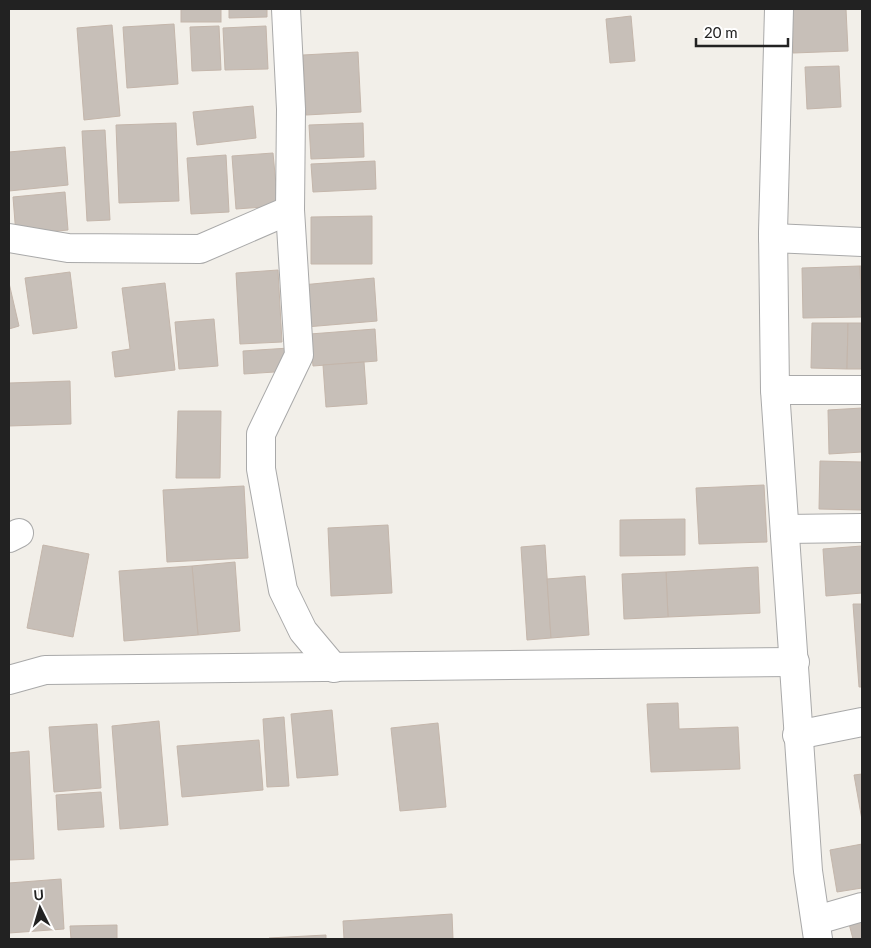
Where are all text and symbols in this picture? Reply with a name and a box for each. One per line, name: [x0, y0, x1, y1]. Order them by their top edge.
scale bar: [696, 15, 788, 47]
text: 20 m: [704, 23, 738, 41]
north arrow: [15, 883, 65, 933]
text: U: [33, 886, 45, 903]

